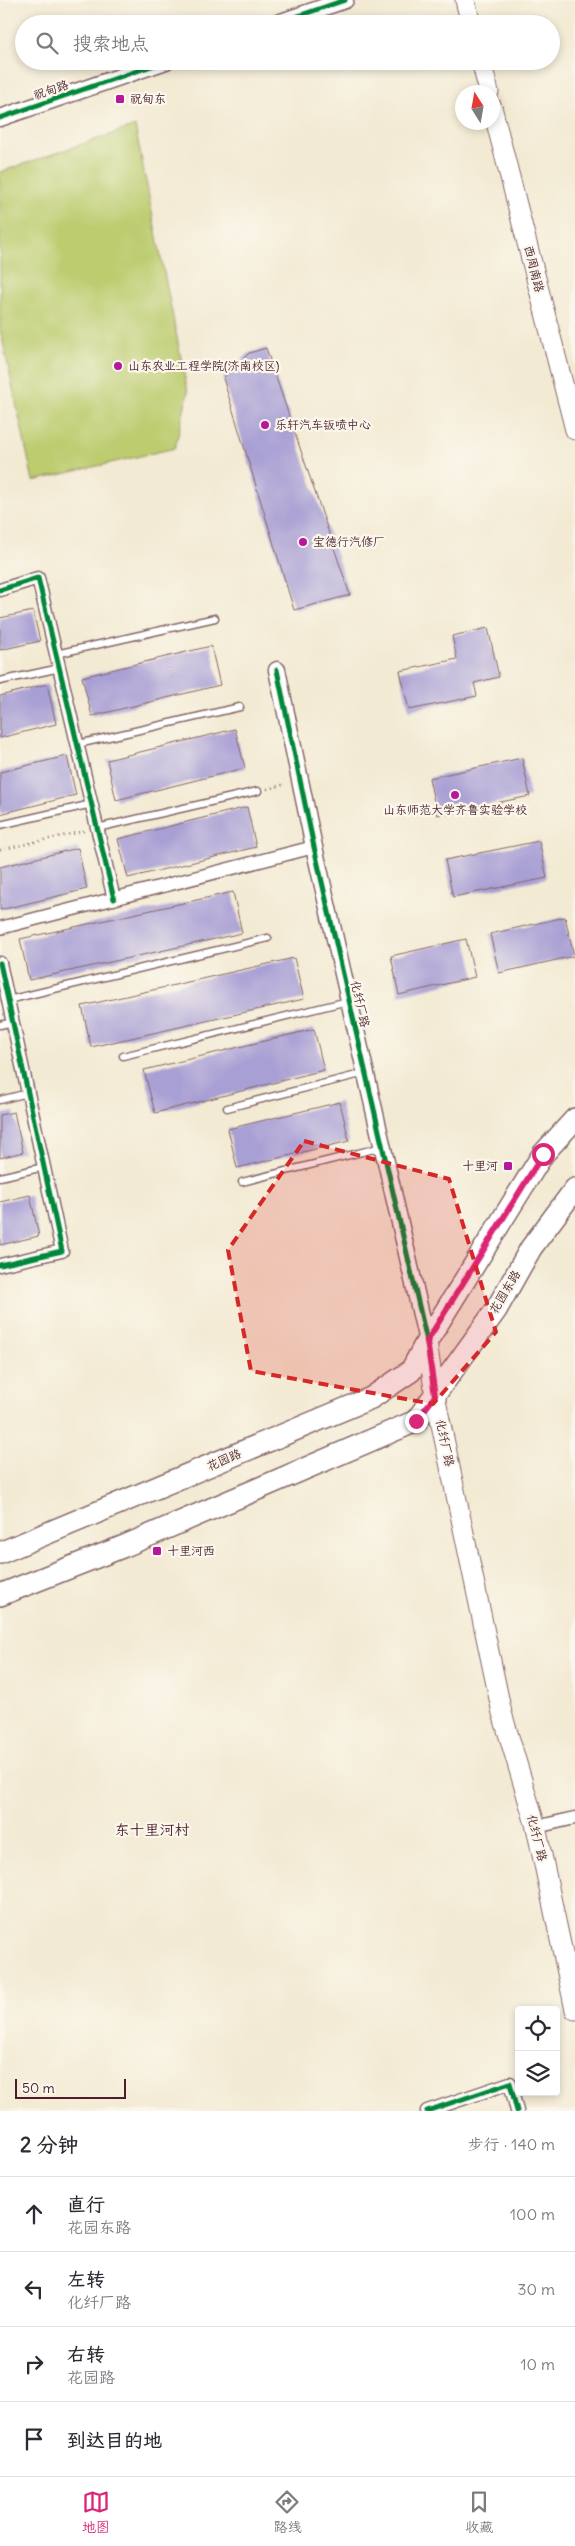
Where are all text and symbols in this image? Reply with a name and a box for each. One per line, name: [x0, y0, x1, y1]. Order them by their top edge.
search box: [15, 15, 560, 70]
icon: search: [33, 29, 61, 57]
text: 搜索地点: [73, 31, 149, 55]
street label: 祝甸路: [31, 77, 70, 102]
north arrow: [455, 85, 500, 130]
place label: 祝甸东: [130, 91, 166, 106]
marker: 祝甸东: [114, 93, 126, 105]
street label: 西周南路: [521, 244, 548, 294]
place label: 山东农业工程学院(济南校区): [128, 358, 280, 373]
marker: 山东农业工程学院(济南校区): [112, 360, 124, 372]
place label: 乐轩汽车钣喷中心: [275, 417, 371, 432]
marker: 乐轩汽车钣喷中心: [259, 419, 271, 431]
place label: 宝德行汽修厂: [313, 534, 385, 549]
marker: 宝德行汽修厂: [297, 536, 309, 548]
marker: 山东师范大学齐鲁实验学校: [449, 789, 461, 801]
place label: 山东师范大学齐鲁实验学校: [383, 802, 527, 817]
street label: 化纤厂路: [348, 979, 373, 1029]
route start: [532, 1143, 555, 1166]
place label: 十里河: [462, 1158, 498, 1173]
marker: 十里河: [502, 1160, 514, 1172]
street label: 花园东路: [486, 1267, 523, 1316]
route end: [405, 1410, 428, 1433]
street label: 化纤厂路: [433, 1418, 458, 1468]
street label: 花园路: [204, 1446, 243, 1473]
place label: 十里河西: [167, 1543, 215, 1558]
marker: 十里河西: [151, 1545, 163, 1557]
street label: 化纤厂路: [524, 1813, 551, 1863]
district label: 东十里河村: [114, 1820, 190, 1839]
map controls: [515, 2006, 560, 2096]
button: locate: [515, 2006, 560, 2051]
button: layers: [515, 2051, 560, 2096]
scale bar: [15, 2076, 126, 2099]
text: 50 m: [22, 2079, 55, 2097]
text: 2 分钟: [20, 2131, 79, 2158]
text: 步行 · 140 m: [468, 2134, 555, 2154]
text: 直行: [67, 2192, 105, 2216]
icon: ahead: [20, 2200, 48, 2228]
text: 100 m: [510, 2204, 555, 2224]
text: 花园东路: [67, 2217, 131, 2237]
text: 左转: [67, 2267, 105, 2291]
icon: left: [20, 2275, 48, 2303]
text: 30 m: [518, 2279, 555, 2299]
text: 化纤厂路: [67, 2292, 131, 2312]
text: 右转: [67, 2342, 105, 2366]
icon: right: [20, 2350, 48, 2378]
text: 10 m: [520, 2354, 555, 2374]
text: 花园路: [67, 2367, 115, 2387]
icon: arrive: [20, 2425, 48, 2453]
text: 到达目的地: [67, 2428, 162, 2452]
tab: 地图: [82, 2488, 110, 2536]
tab: 路线: [273, 2488, 301, 2536]
tab: 收藏: [465, 2488, 493, 2536]

